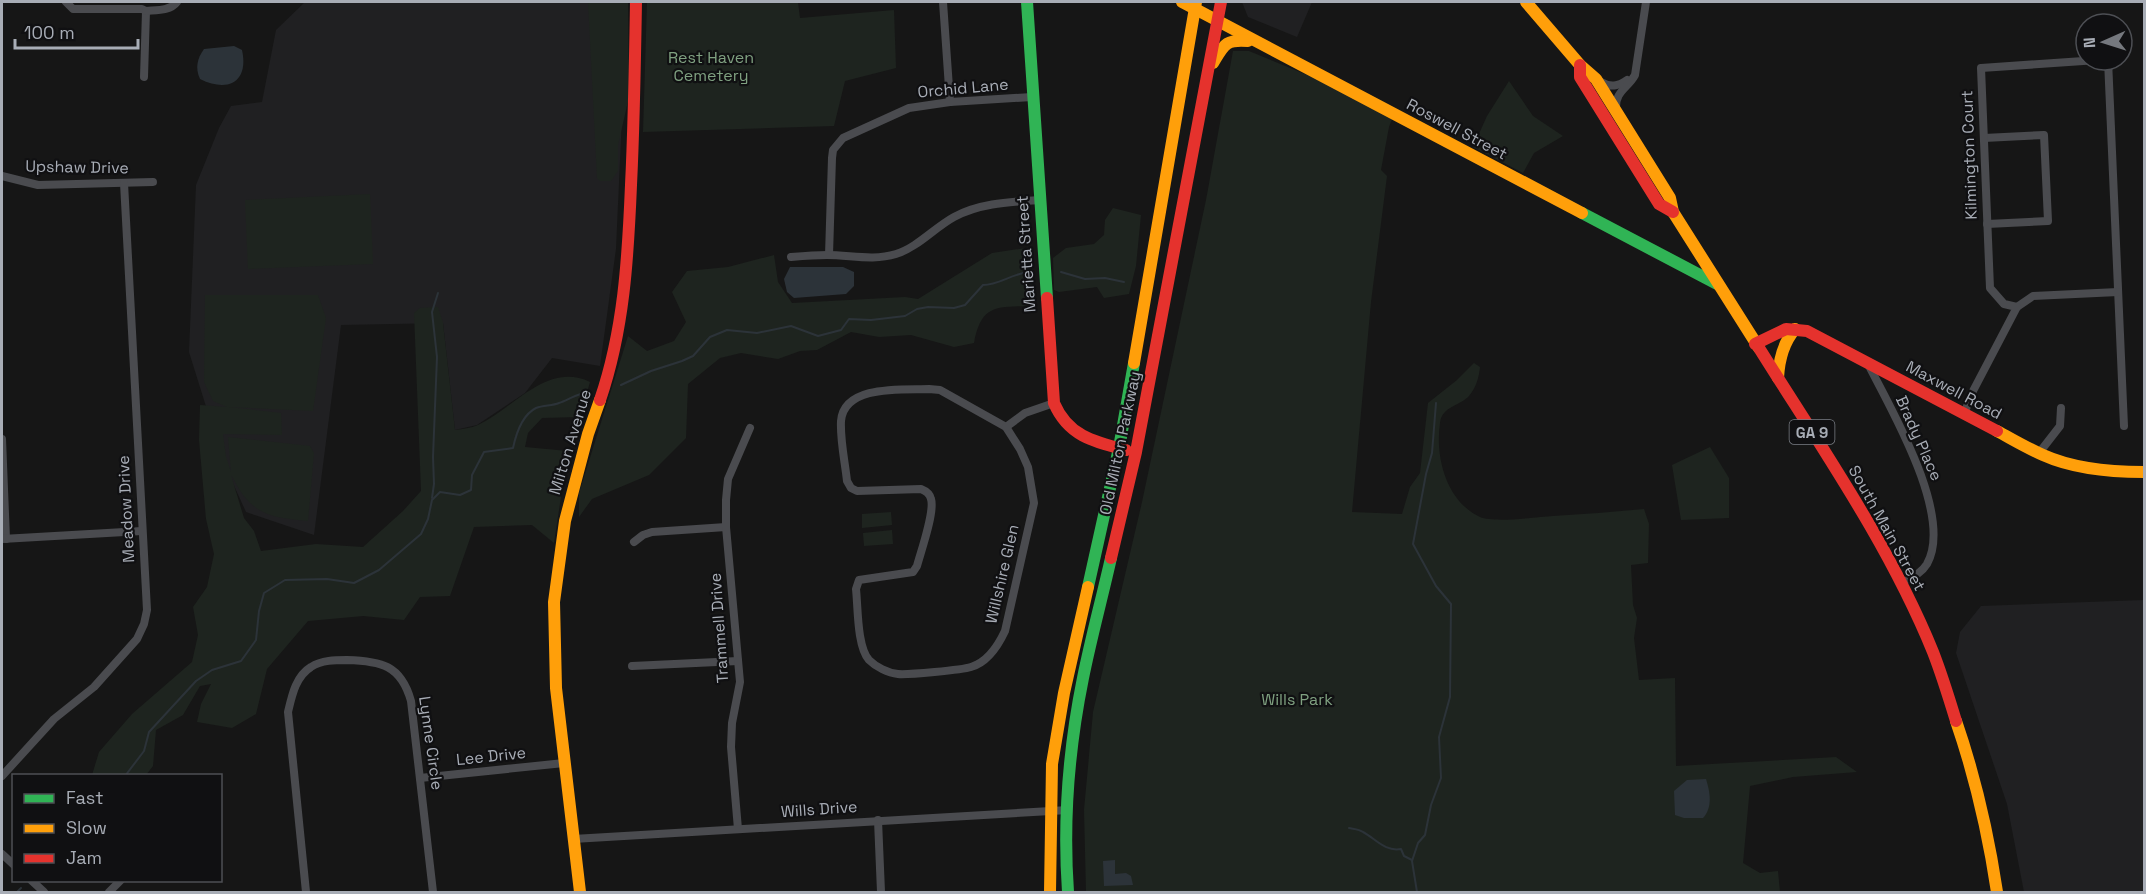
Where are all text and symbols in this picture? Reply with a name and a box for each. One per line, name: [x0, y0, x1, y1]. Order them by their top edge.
scale bar: [15, 12, 138, 50]
north arrow: [2074, 12, 2134, 72]
text: 100 m: [24, 21, 75, 44]
text: N: [2079, 37, 2100, 49]
park label: Rest Haven Cemetery: [668, 47, 754, 86]
street label: Orchid Lane: [917, 74, 1009, 102]
street label: Kilmington Court: [1956, 90, 1982, 220]
street label: Roswell Street: [1403, 94, 1511, 164]
street label: Upshaw Drive: [25, 156, 129, 178]
street label: Marietta Street: [1011, 195, 1041, 313]
street label: Maxwell Road: [1902, 356, 2006, 424]
street label: Old Milton Parkway: [1095, 369, 1145, 517]
street label: Milton Avenue: [544, 387, 596, 497]
street label: Brady Place: [1891, 392, 1947, 484]
road number: GA 9: [1790, 420, 1834, 444]
street label: Meadow Drive: [113, 455, 139, 563]
street label: South Main Street: [1844, 461, 1930, 595]
street label: Willshire Glen: [980, 522, 1024, 626]
street label: Trammell Drive: [705, 572, 733, 684]
park label: Wills Park: [1261, 689, 1333, 710]
street label: Lynne Circle: [414, 695, 448, 791]
street label: Lee Drive: [455, 742, 527, 770]
legend: [12, 774, 222, 882]
text: Fast: [66, 786, 103, 809]
street label: Wills Drive: [780, 796, 858, 822]
text: Slow: [66, 816, 107, 839]
text: Jam: [66, 846, 102, 869]

